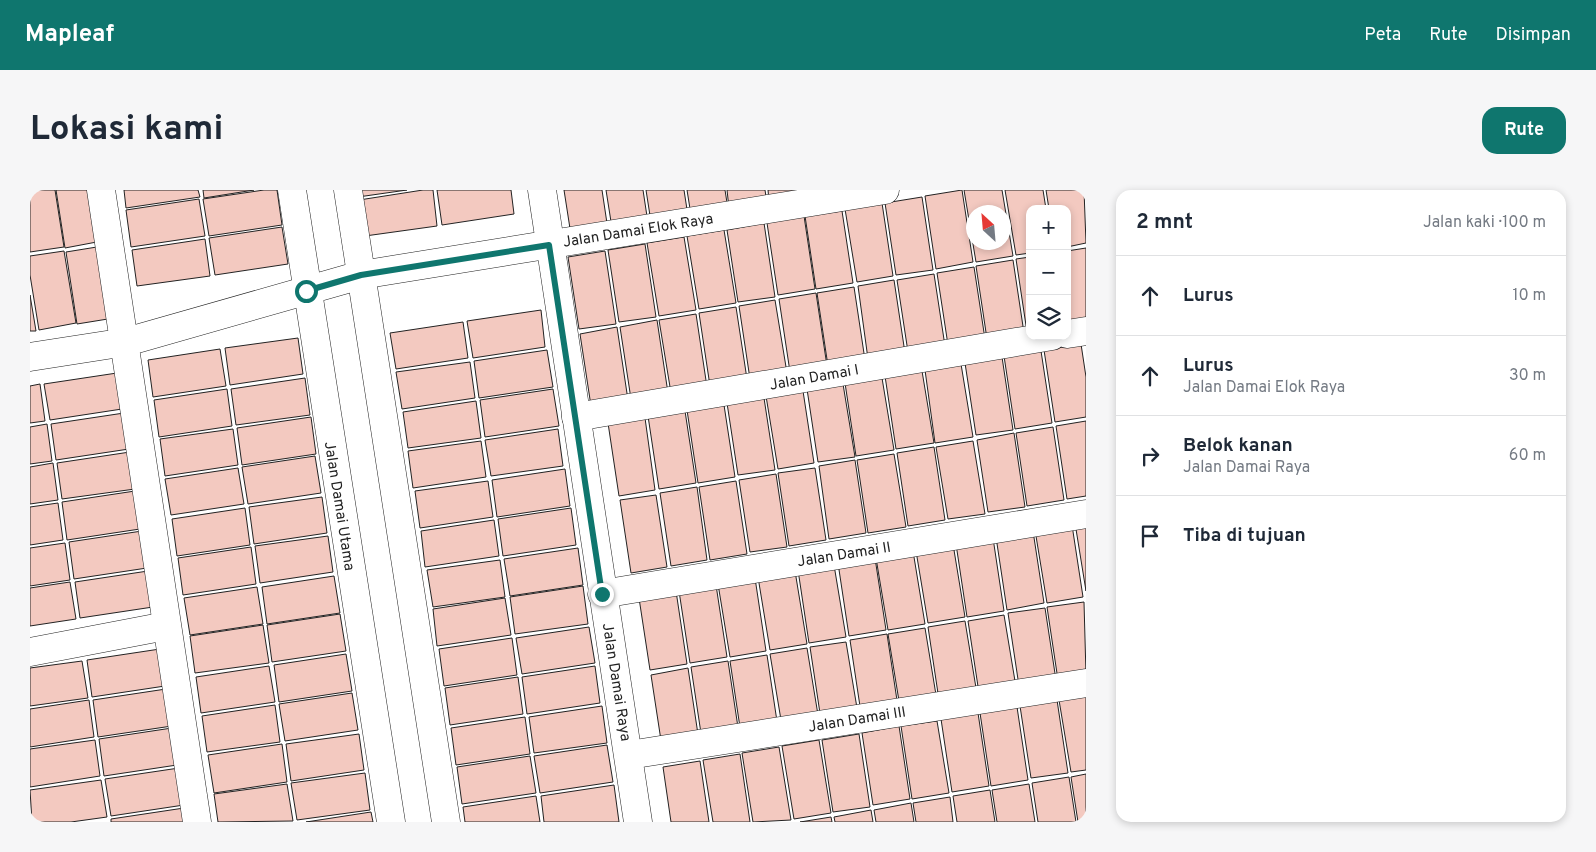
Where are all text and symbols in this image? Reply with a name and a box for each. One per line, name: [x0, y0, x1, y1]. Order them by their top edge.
text: Mapleaf: [25, 20, 114, 50]
text: Peta: [1364, 24, 1401, 47]
text: Rute: [1429, 24, 1467, 47]
text: Disimpan: [1495, 24, 1571, 47]
button: Rute: [1482, 107, 1566, 154]
text: Lokasi kami: [30, 108, 223, 152]
north arrow: [966, 205, 1011, 250]
map controls: [1026, 205, 1071, 340]
button: +: [1026, 205, 1071, 250]
text: 2 mnt: [1136, 209, 1193, 236]
street label: Jalan Damai Elok Raya: [562, 210, 715, 253]
text: Jalan kaki · 100 m: [1423, 213, 1546, 233]
button: −: [1026, 250, 1071, 295]
route start: [295, 280, 318, 303]
icon: ahead: [1136, 282, 1164, 310]
text: Lurus: [1183, 284, 1234, 308]
text: 10 m: [1512, 286, 1546, 306]
button: layers: [1026, 295, 1071, 340]
text: Lurus: [1183, 354, 1234, 378]
street label: Jalan Damai I: [768, 361, 860, 396]
icon: ahead: [1136, 362, 1164, 390]
text: 30 m: [1509, 366, 1546, 386]
text: Jalan Damai Elok Raya: [1183, 378, 1345, 398]
text: Belok kanan: [1183, 434, 1293, 458]
street label: Jalan Damai Utama: [319, 440, 358, 572]
icon: right: [1136, 442, 1164, 470]
text: 60 m: [1509, 446, 1546, 466]
text: Jalan Damai Raya: [1183, 458, 1310, 478]
icon: arrive: [1136, 522, 1164, 550]
text: Tiba di tujuan: [1183, 524, 1306, 548]
street label: Jalan Damai II: [796, 539, 892, 572]
route end: [591, 583, 614, 606]
street label: Jalan Damai Raya: [597, 622, 634, 743]
street label: Jalan Damai III: [807, 703, 907, 738]

